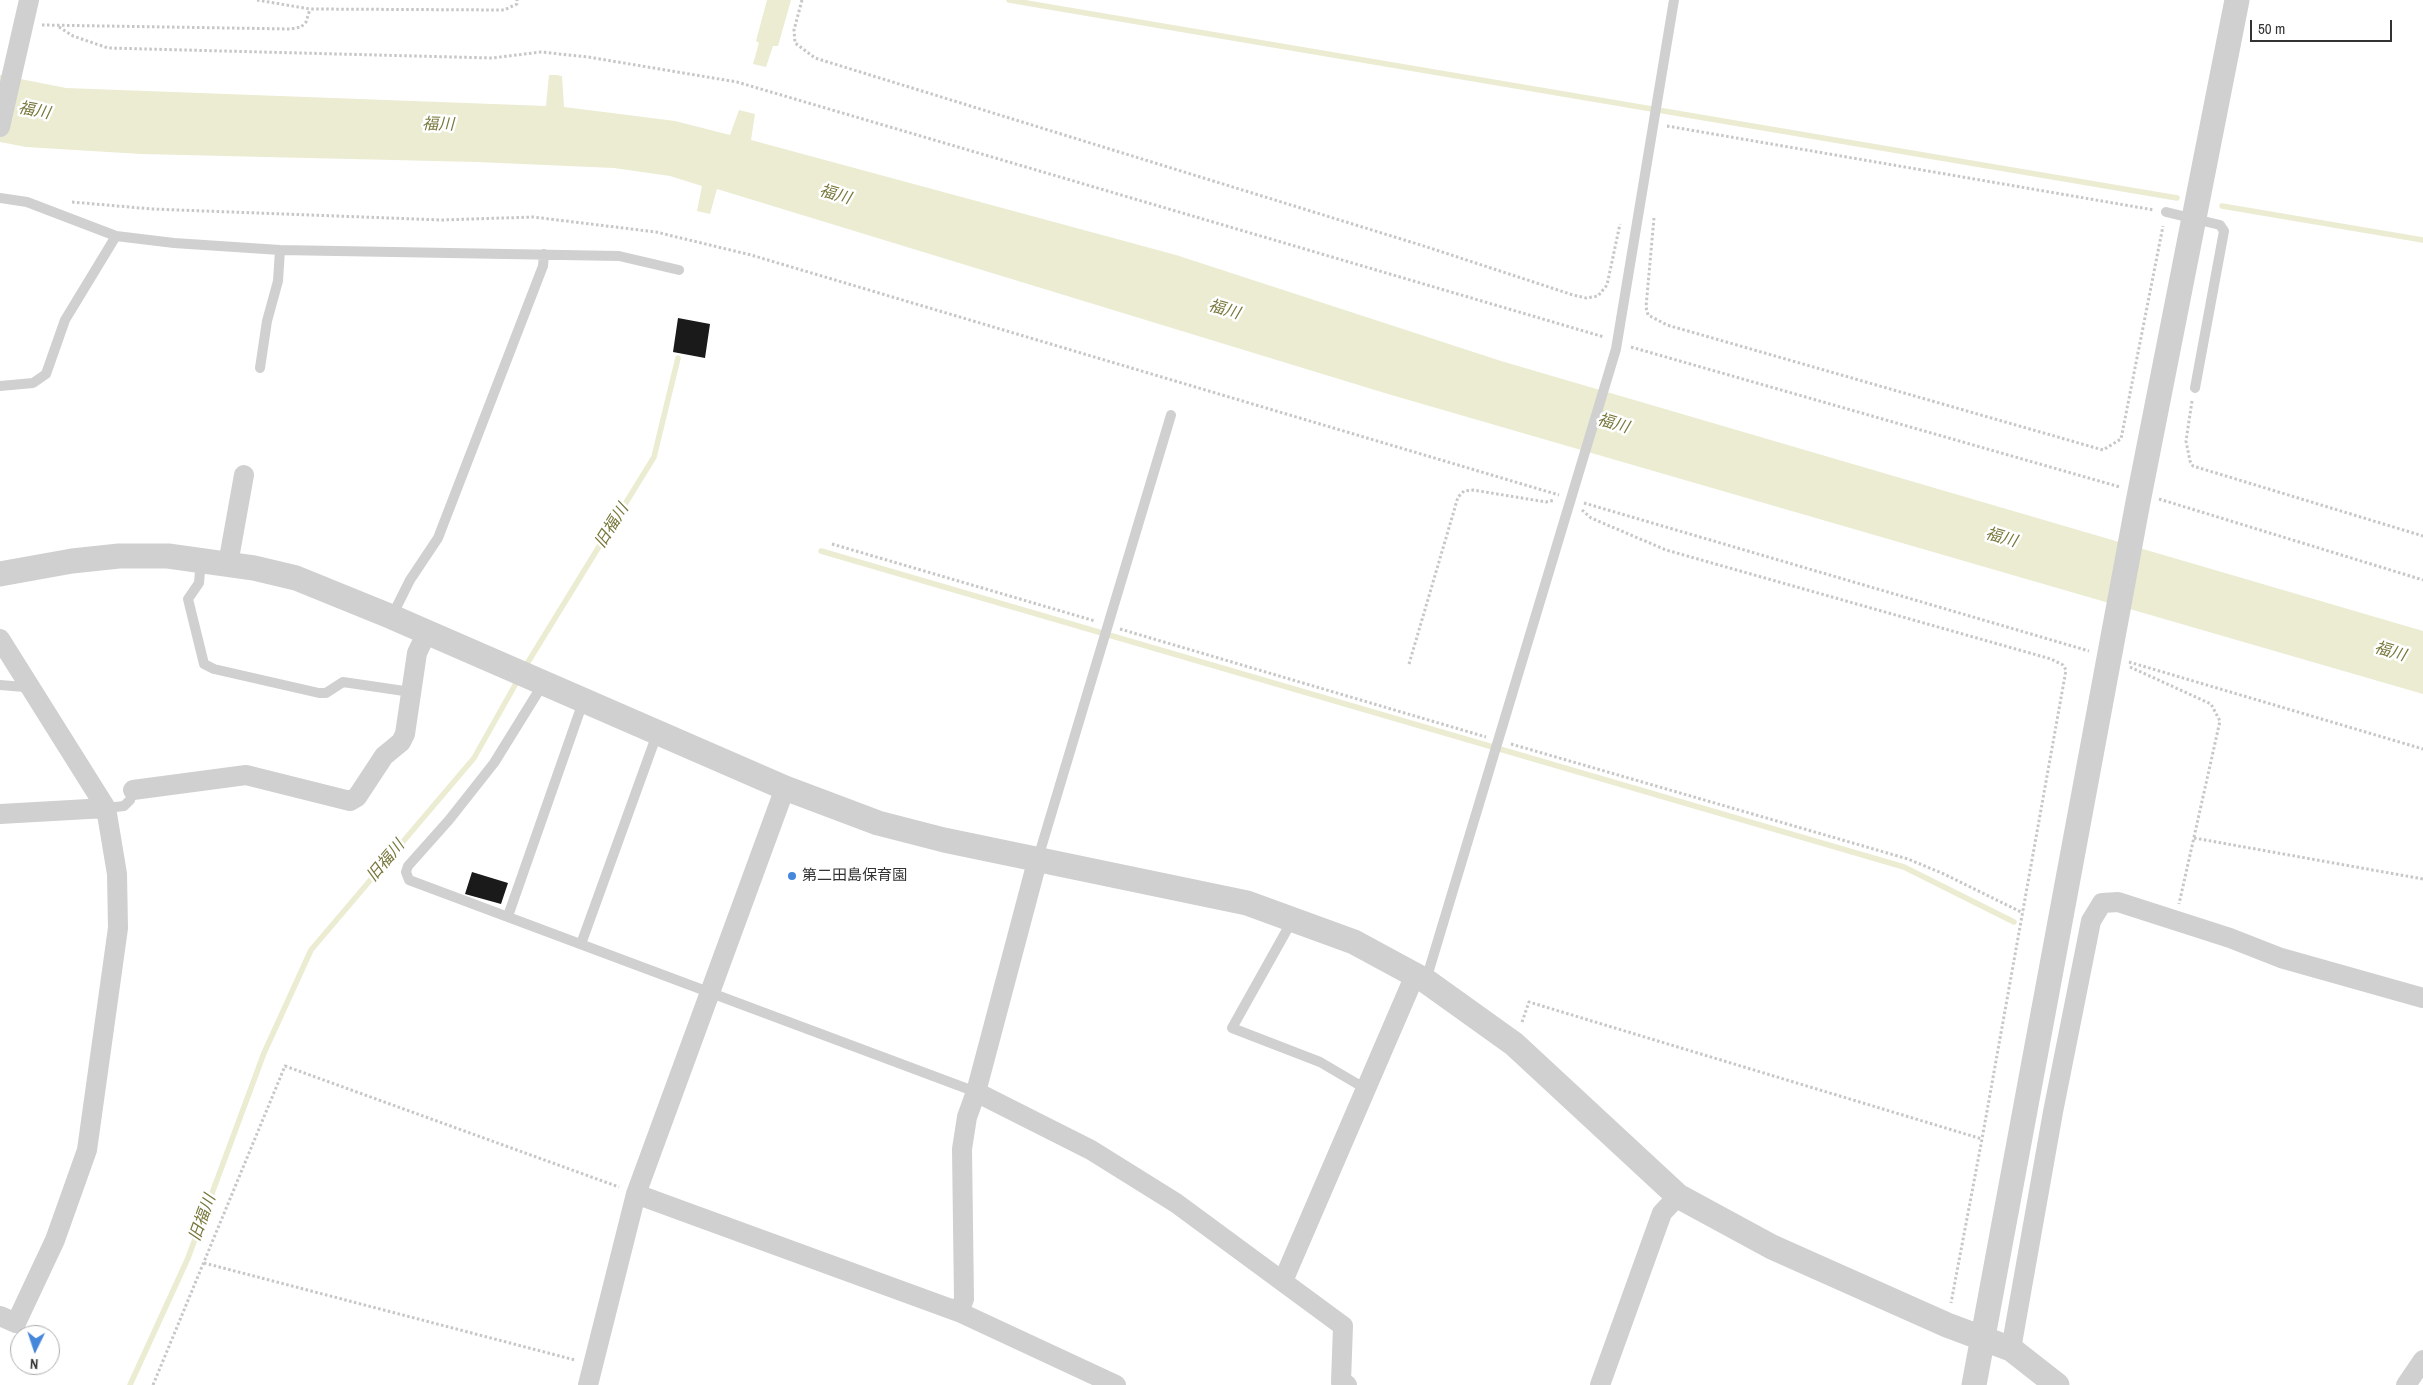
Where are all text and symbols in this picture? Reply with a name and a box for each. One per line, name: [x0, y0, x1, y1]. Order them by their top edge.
scale bar: [2253, 10, 2396, 42]
text: 50 m: [2258, 18, 2285, 39]
water label: 福川: [16, 99, 52, 123]
water label: 福川: [422, 115, 454, 135]
water label: 福川: [817, 181, 853, 209]
water label: 福川: [1206, 296, 1242, 324]
water label: 福川: [1595, 410, 1631, 438]
water label: 旧福川: [591, 501, 633, 551]
water label: 福川: [1983, 524, 2019, 552]
water label: 福川: [2372, 638, 2408, 666]
water label: 旧福川: [363, 836, 409, 886]
place label: 第二田島保育園: [802, 867, 907, 885]
marker: 第二田島保育園: [786, 870, 798, 882]
water label: 旧福川: [186, 1192, 220, 1244]
north arrow: [10, 1325, 60, 1375]
text: N: [29, 1355, 39, 1373]

